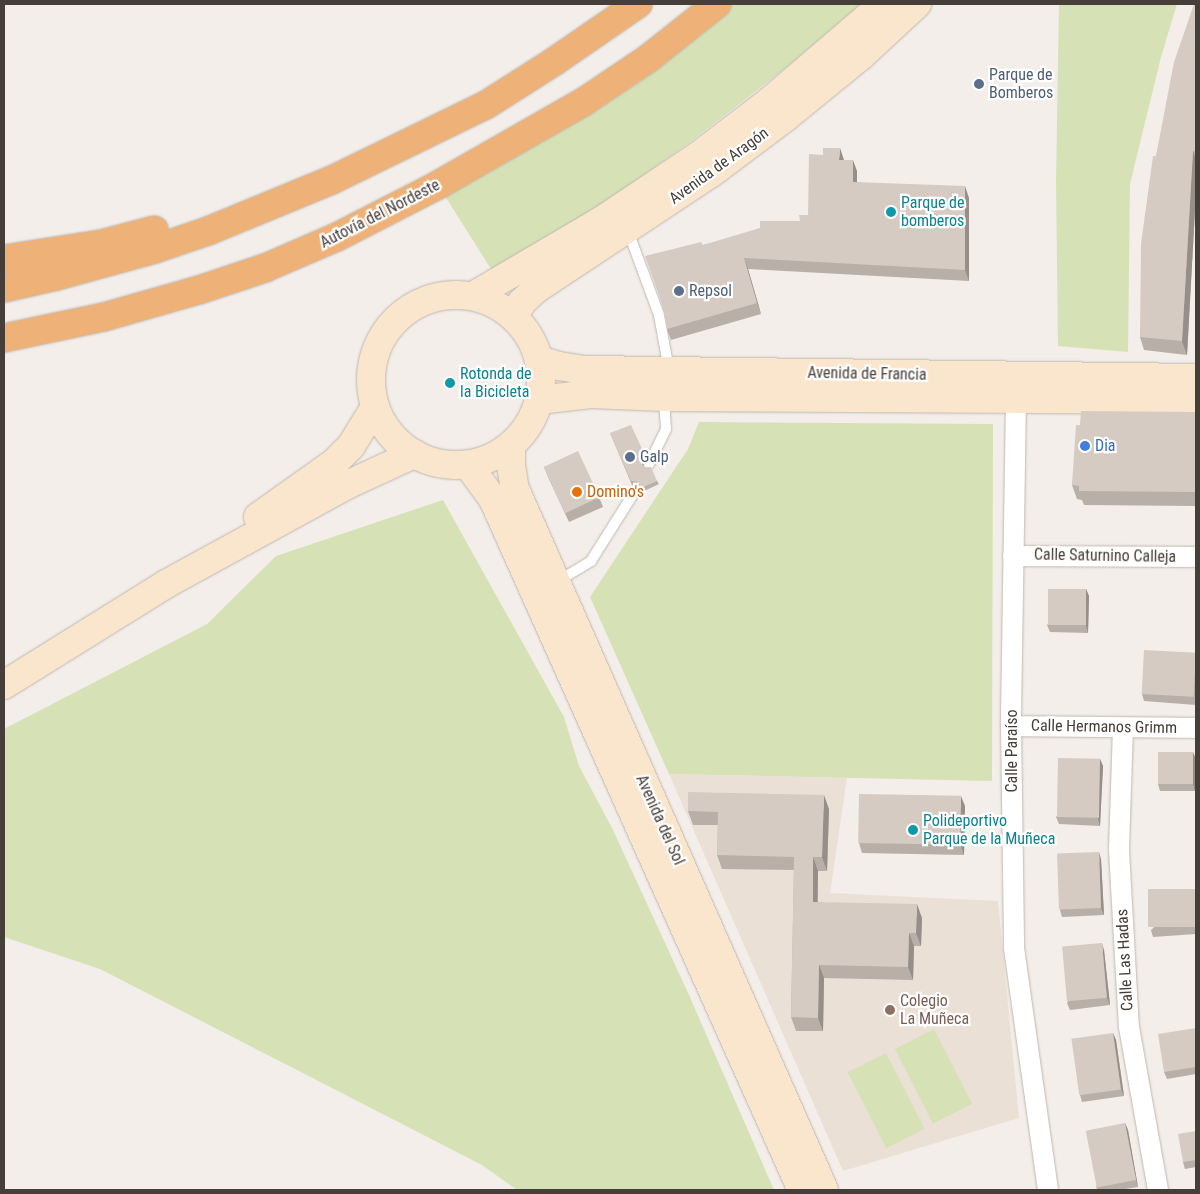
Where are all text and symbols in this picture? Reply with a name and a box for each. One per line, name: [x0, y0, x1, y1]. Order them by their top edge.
place label: Parque de Bomberos: [989, 65, 1053, 103]
marker: Parque de Bomberos: [973, 78, 985, 90]
street label: Avenida de Aragón: [666, 124, 772, 208]
street label: Autovía del Nordeste: [317, 176, 443, 252]
place label: Parque de bomberos: [901, 193, 965, 231]
marker: Parque de bomberos: [885, 206, 897, 218]
place label: Repsol: [689, 281, 732, 301]
marker: Repsol: [673, 285, 685, 297]
street label: Avenida de Francia: [807, 363, 927, 385]
place label: Rotonda de la Bicicleta: [460, 364, 532, 402]
marker: Rotonda de la Bicicleta: [444, 377, 456, 389]
place label: Dia: [1095, 436, 1115, 456]
marker: Dia: [1079, 440, 1091, 452]
place label: Galp: [640, 447, 669, 467]
marker: Galp: [624, 451, 636, 463]
place label: Domino's: [587, 482, 644, 502]
marker: Domino's: [571, 486, 583, 498]
street label: Calle Saturnino Calleja: [1034, 545, 1176, 567]
street label: Calle Paraíso: [1002, 709, 1022, 793]
street label: Calle Hermanos Grimm: [1031, 716, 1177, 738]
street label: Avenida del Sol: [632, 772, 688, 868]
place label: Polideportivo Parque de la Muñeca: [923, 811, 1055, 849]
marker: Polideportivo Parque de la Muñeca: [907, 824, 919, 836]
street label: Calle Las Hadas: [1113, 909, 1137, 1011]
place label: Colegio La Muñeca: [900, 991, 969, 1029]
marker: Colegio La Muñeca: [884, 1004, 896, 1016]

